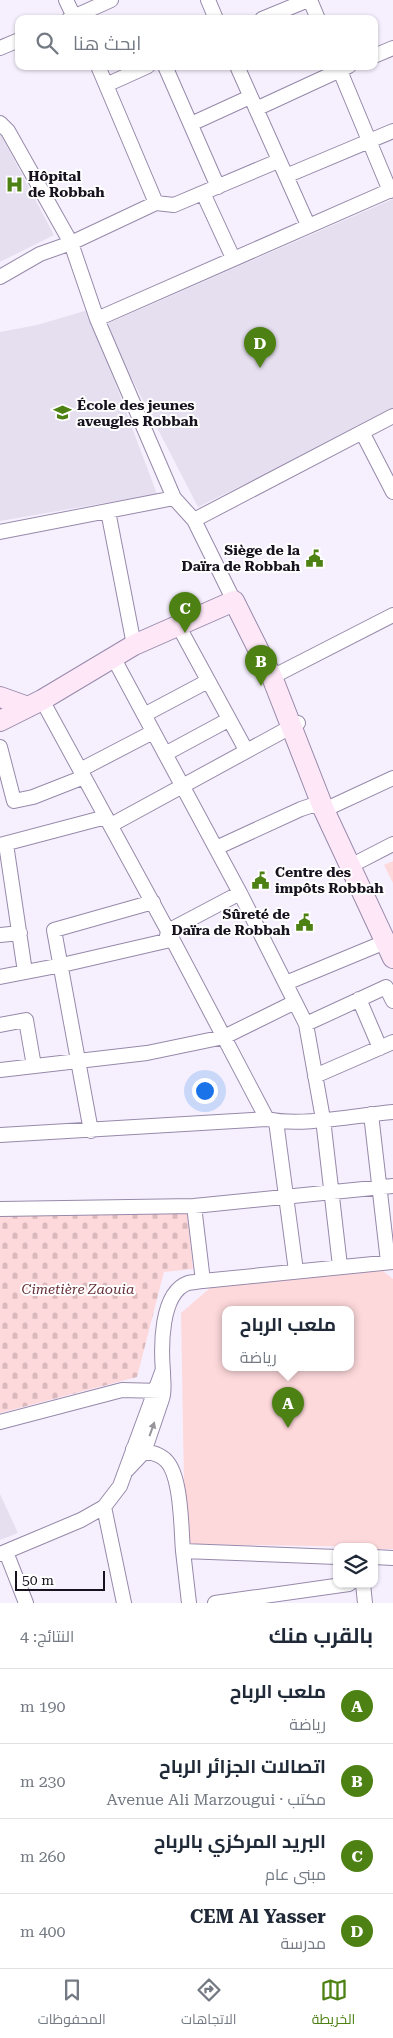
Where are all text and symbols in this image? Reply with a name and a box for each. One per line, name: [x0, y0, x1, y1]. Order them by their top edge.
search box: [15, 15, 378, 70]
icon: search: [33, 29, 61, 57]
text: ابحث هنا: [73, 32, 141, 55]
place label: Hôpital de Robbah: [28, 168, 105, 200]
hospital icon: Hôpital de Robbah: [4, 174, 24, 194]
pin: D: [244, 327, 276, 368]
place label: École des jeunes aveugles Robbah: [77, 397, 199, 429]
school or university icon: École des jeunes aveugles Robbah: [53, 403, 73, 423]
place label: Siège de la Daïra de Robbah: [182, 542, 301, 574]
public building icon: Siège de la Daïra de Robbah: [304, 548, 324, 568]
pin: C: [169, 592, 201, 633]
pin: B: [245, 645, 277, 686]
place label: Centre des impôts Robbah: [275, 864, 384, 896]
public building icon: Centre des impôts Robbah: [251, 870, 271, 890]
place label: Sûreté de Daïra de Robbah: [172, 906, 291, 938]
public building icon: Sûreté de Daïra de Robbah: [294, 912, 314, 932]
your location: [192, 1078, 218, 1104]
park label: Cimetière Zaouia: [22, 1281, 134, 1297]
popup: [222, 1306, 354, 1371]
text: ملعب الرباح: [240, 1313, 336, 1336]
text: رياضة: [240, 1348, 277, 1367]
pin: A: [272, 1387, 304, 1428]
one-way arrow: [148, 1421, 156, 1436]
map controls: [333, 1543, 378, 1588]
button: layers: [333, 1543, 378, 1588]
scale bar: [15, 1568, 105, 1591]
text: 50 m: [22, 1572, 54, 1588]
text: بالقرب منك: [269, 1624, 373, 1648]
text: النتائج: 4: [20, 1627, 74, 1646]
text: ملعب الرباح: [230, 1680, 326, 1703]
text: 190 m: [20, 1697, 66, 1716]
text: A: [351, 1697, 363, 1716]
text: رياضة: [289, 1715, 326, 1734]
text: اتصالات الجزائر الرباح: [159, 1755, 326, 1778]
text: 230 m: [20, 1772, 66, 1791]
text: B: [351, 1772, 363, 1791]
text: مكتب · Avenue Ali Marzougui: [106, 1790, 326, 1809]
text: البريد المركزي بالرباح: [154, 1830, 326, 1853]
text: 260 m: [20, 1847, 66, 1866]
text: C: [351, 1847, 363, 1866]
text: مبنى عام: [265, 1865, 326, 1884]
text: CEM Al Yasser: [190, 1905, 326, 1928]
text: 400 m: [20, 1922, 66, 1941]
text: D: [351, 1922, 363, 1941]
text: مدرسة: [280, 1934, 326, 1953]
tab: المحفوظات: [38, 1976, 106, 2032]
tab: الاتجاهات: [181, 1976, 236, 2032]
tab: الخريطة: [312, 1976, 355, 2032]

